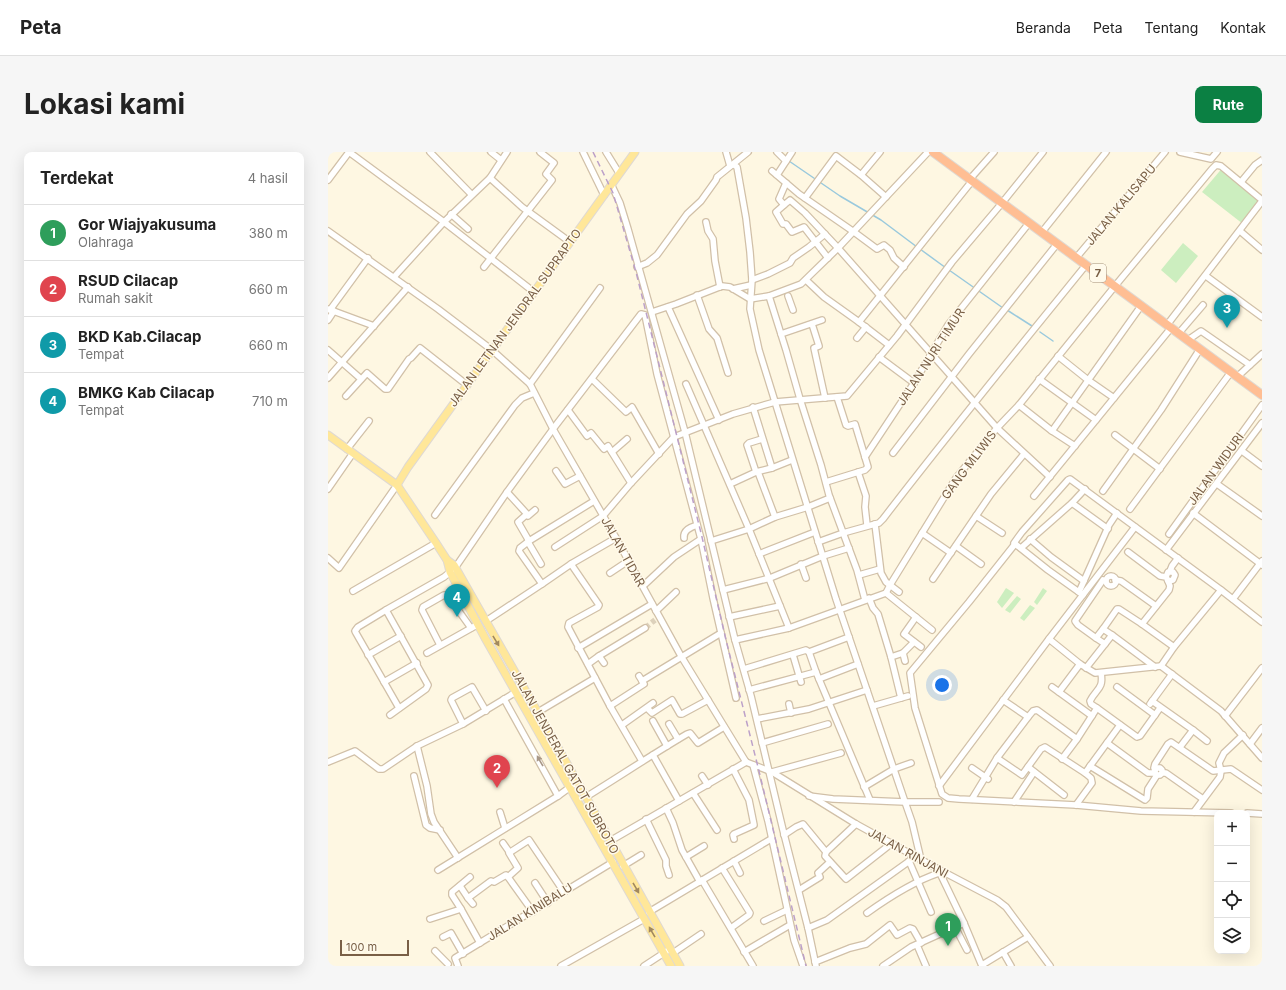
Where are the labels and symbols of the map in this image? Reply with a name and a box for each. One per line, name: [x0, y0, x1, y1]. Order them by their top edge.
street label: JALAN KALISAPU: [1082, 161, 1159, 248]
street label: JALAN LETNAN JENDRAL SUPRAPTO: [445, 226, 584, 410]
road number: 7: [1090, 264, 1106, 282]
pin: 3: [1214, 295, 1240, 328]
street label: JALAN NURI TIMUR: [893, 305, 968, 408]
street label: GANG MLIWIS: [938, 427, 999, 502]
street label: JALAN WIDURI: [1184, 430, 1247, 508]
street label: JALAN TIDAR: [598, 514, 649, 590]
pin: 4: [444, 584, 470, 617]
one-way arrow: [492, 635, 499, 647]
street label: JALAN JENDERAL GATOT SUBROTO: [508, 667, 623, 857]
your location: [932, 675, 952, 695]
pin: 2: [484, 755, 510, 788]
one-way arrow: [536, 755, 543, 767]
street label: JALAN RINJANI: [865, 824, 951, 881]
street label: JALAN KINIBALU: [484, 879, 575, 944]
one-way arrow: [632, 882, 639, 894]
pin: 1: [935, 913, 961, 946]
one-way arrow: [648, 926, 655, 938]
scale bar: [340, 938, 409, 957]

